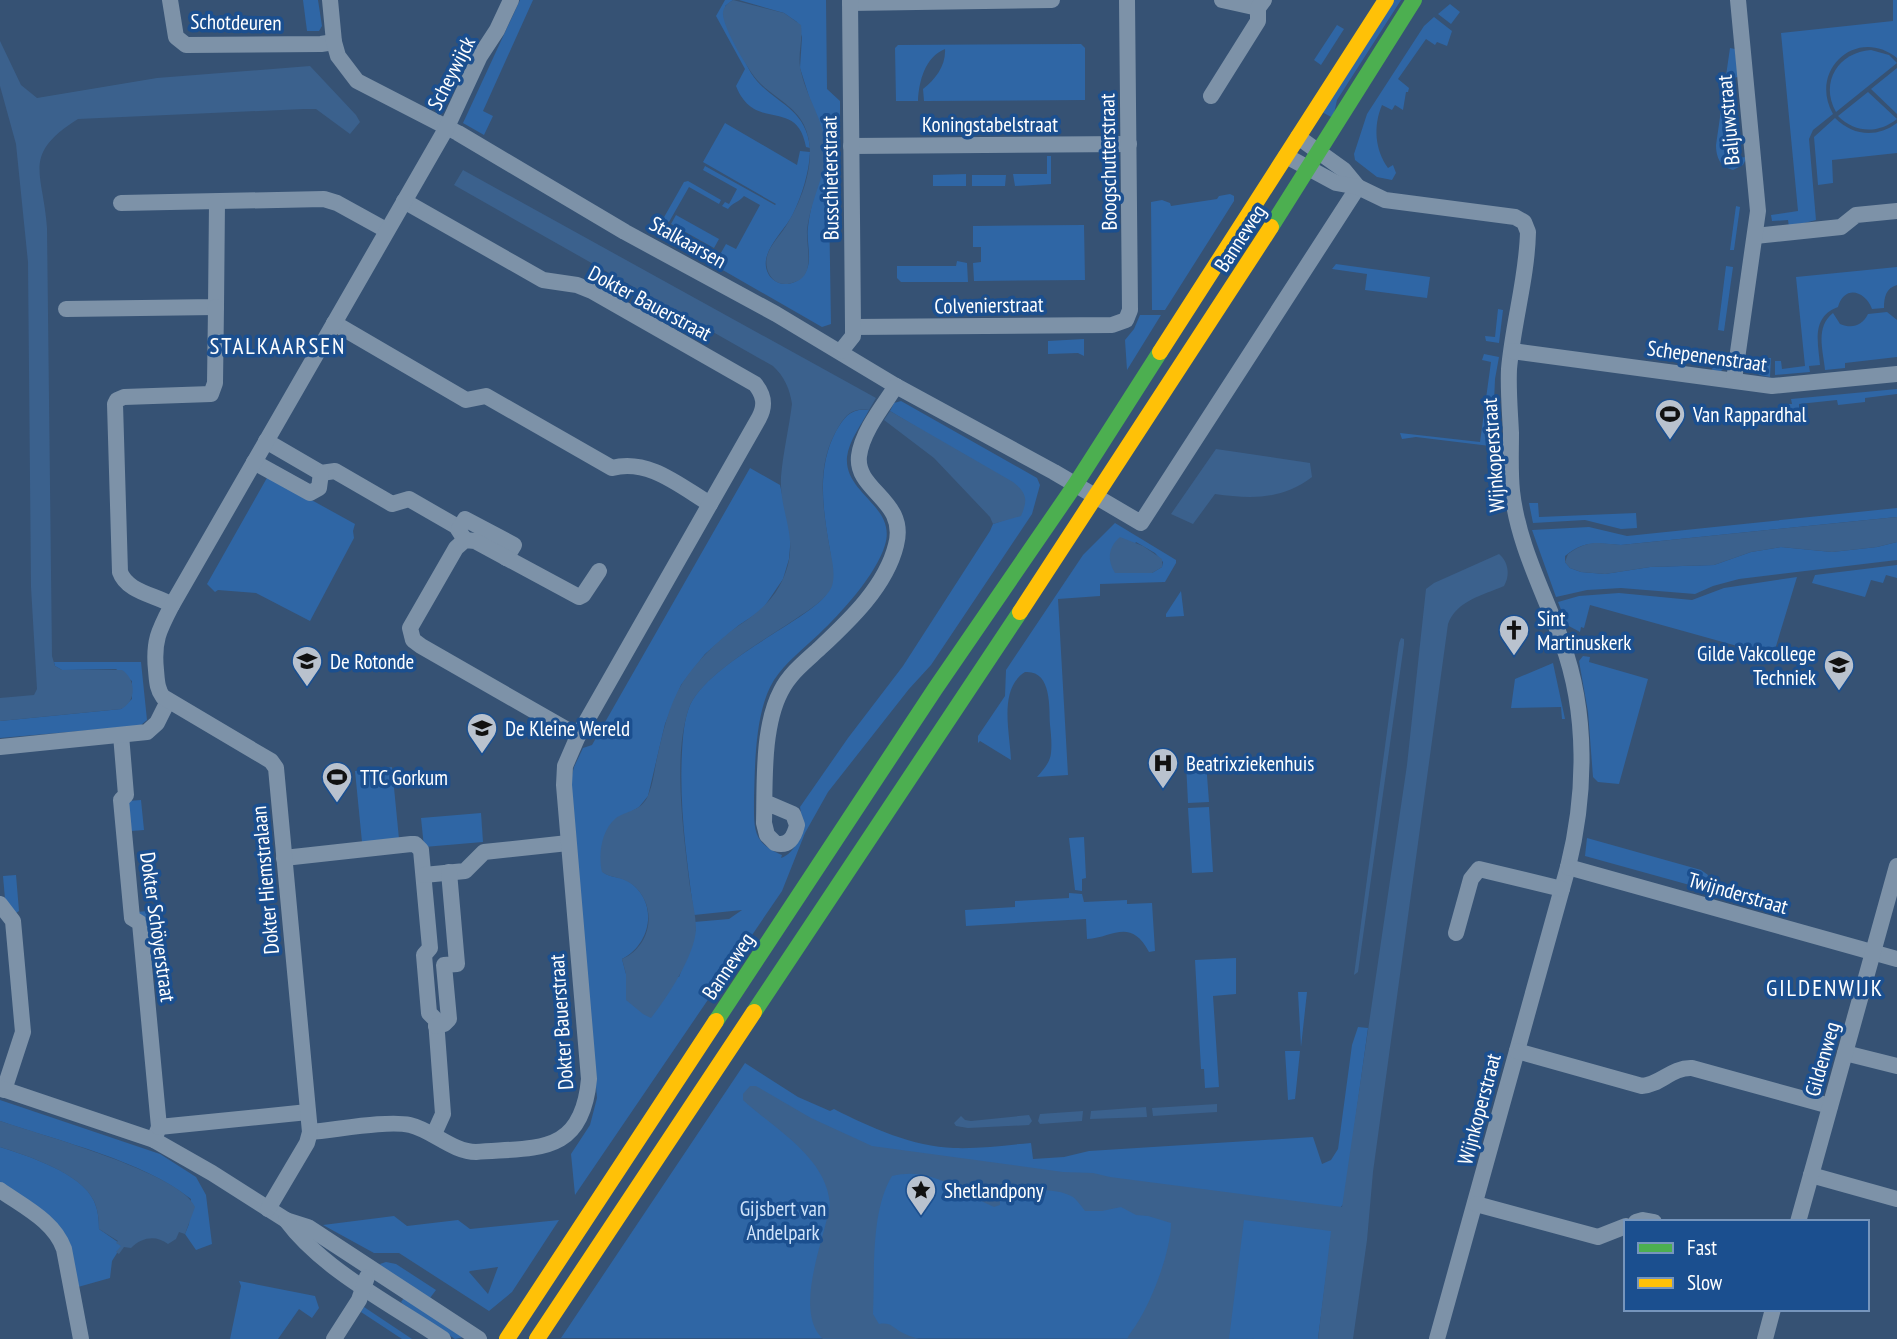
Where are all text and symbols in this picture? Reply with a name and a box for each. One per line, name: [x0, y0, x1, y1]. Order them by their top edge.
street label: Schotdeuren: [190, 8, 282, 36]
street label: Scheywijck: [421, 32, 481, 114]
street label: Baljuwstraat: [1711, 74, 1745, 166]
street label: Boogschutterstraat: [1093, 93, 1123, 231]
street label: Koningstabelstraat: [922, 111, 1058, 138]
street label: Busschieterstraat: [815, 115, 845, 240]
street label: Banneweg: [1208, 199, 1272, 277]
street label: Stalkaarsen: [645, 210, 731, 274]
street label: Dokter Bauerstraat: [584, 259, 716, 347]
street label: Colvenierstraat: [934, 291, 1044, 319]
district label: STALKAARSEN: [210, 331, 346, 360]
street label: Schepenenstraat: [1645, 334, 1769, 378]
street label: Wijnkoperstraat: [1476, 397, 1510, 513]
sports icon: Van Rappardhal: [1653, 397, 1687, 441]
place label: Van Rappardhal: [1692, 401, 1807, 428]
place label: Sint Martinuskerk: [1537, 605, 1631, 656]
church icon: Sint Martinuskerk: [1497, 613, 1531, 657]
place label: Gilde Vakcollege Techniek: [1697, 640, 1816, 691]
school or university icon: De Rotonde: [290, 644, 324, 688]
place label: De Rotonde: [330, 648, 414, 675]
school or university icon: Gilde Vakcollege Techniek: [1822, 648, 1856, 692]
school or university icon: De Kleine Wereld: [465, 711, 499, 755]
place label: De Kleine Wereld: [505, 715, 630, 742]
hospital icon: Beatrixziekenhuis: [1146, 746, 1180, 790]
place label: Beatrixziekenhuis: [1186, 750, 1314, 777]
sports icon: TTC Gorkum: [320, 760, 354, 804]
place label: TTC Gorkum: [360, 764, 448, 791]
street label: Dokter Hiemstralaan: [245, 805, 285, 955]
street label: Dokter Schöyerstraat: [134, 850, 182, 1004]
street label: Twijnderstraat: [1685, 866, 1791, 920]
street label: Banneweg: [696, 927, 760, 1005]
street label: Dokter Bauerstraat: [543, 953, 579, 1091]
district label: GILDENWIJK: [1766, 973, 1884, 1002]
street label: Gildenweg: [1798, 1018, 1846, 1100]
street label: Wijnkoperstraat: [1451, 1050, 1507, 1168]
place icon: Shetlandpony: [904, 1173, 938, 1217]
place label: Shetlandpony: [944, 1177, 1044, 1204]
park label: Gijsbert van Andelpark: [740, 1195, 826, 1246]
legend: [1624, 1220, 1869, 1311]
text: Fast: [1687, 1234, 1717, 1261]
text: Slow: [1687, 1269, 1723, 1296]

